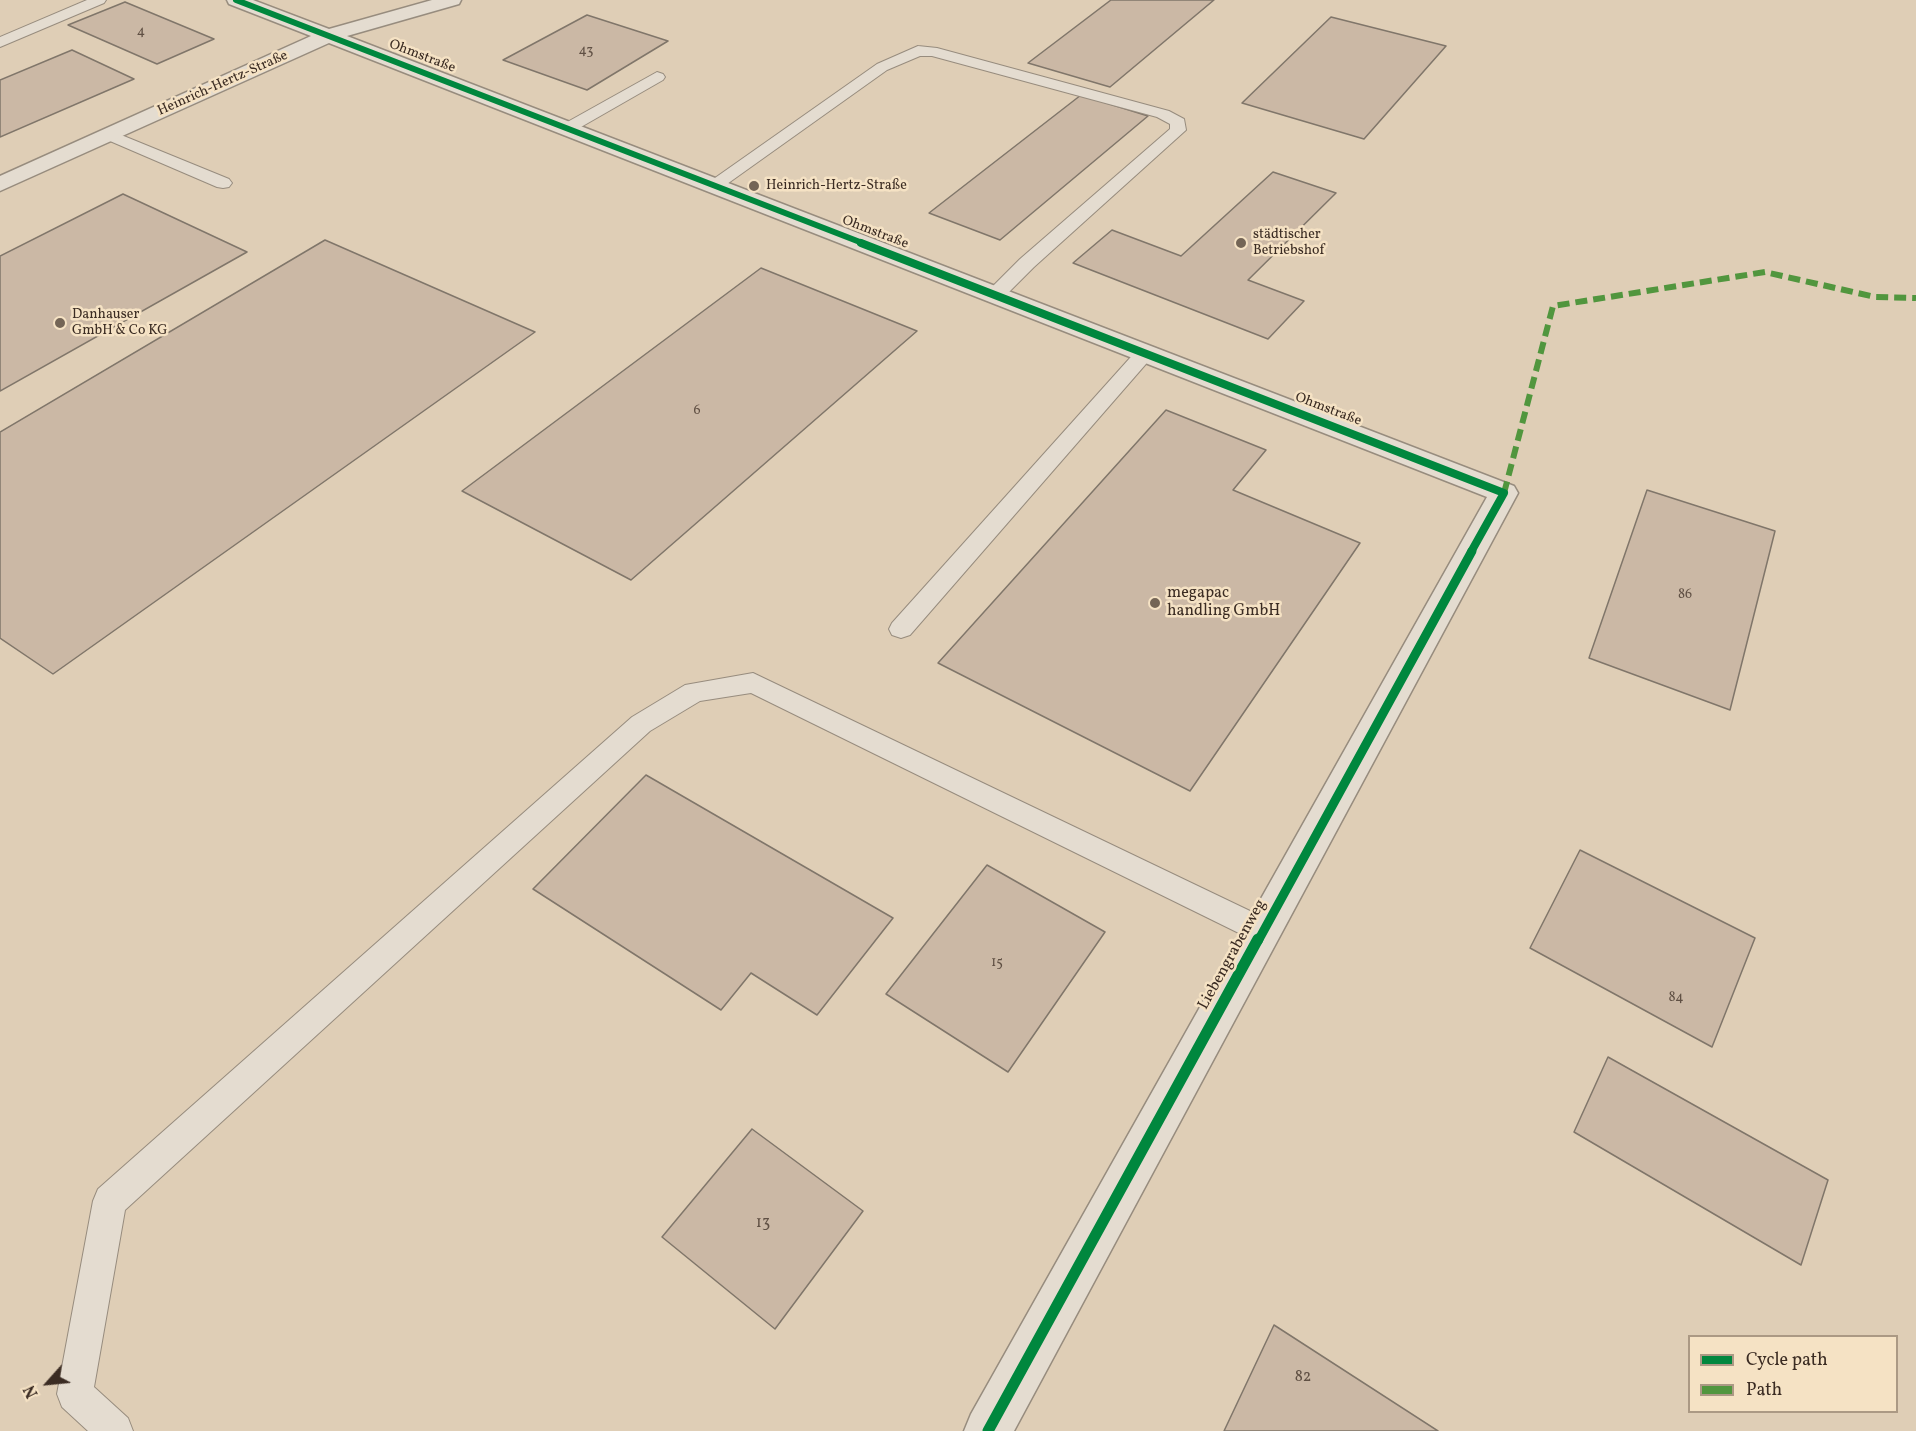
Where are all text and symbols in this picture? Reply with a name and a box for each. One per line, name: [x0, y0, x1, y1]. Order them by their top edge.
house number: 4: [137, 24, 145, 40]
street label: Ohmstraße: [386, 37, 458, 77]
house number: 43: [579, 43, 593, 59]
street label: Heinrich-Hertz-Straße: [155, 48, 291, 120]
place label: Heinrich-Hertz-Straße: [766, 178, 907, 194]
marker: Heinrich-Hertz-Straße: [747, 179, 761, 193]
street label: Ohmstraße: [839, 213, 911, 253]
place label: städtischer Betriebshof: [1253, 227, 1324, 260]
marker: städtischer Betriebshof: [1234, 236, 1248, 250]
place label: Danhauser GmbH & Co KG: [72, 307, 168, 340]
marker: Danhauser GmbH & Co KG: [53, 316, 67, 330]
street label: Ohmstraße: [1292, 390, 1364, 430]
house number: 6: [693, 403, 701, 419]
place label: megapac handling GmbH: [1167, 584, 1280, 622]
house number: 86: [1678, 587, 1692, 603]
marker: megapac handling GmbH: [1148, 596, 1162, 610]
street label: Liebengrabenweg: [1195, 896, 1271, 1014]
house number: 15: [991, 955, 1003, 971]
house number: 84: [1668, 990, 1684, 1006]
house number: 13: [756, 1214, 770, 1234]
legend: [1688, 1335, 1898, 1413]
text: Cycle path: [1746, 1348, 1828, 1373]
north arrow: [18, 1353, 78, 1413]
house number: 82: [1295, 1368, 1311, 1388]
text: Path: [1746, 1378, 1782, 1403]
text: N: [20, 1381, 44, 1401]

